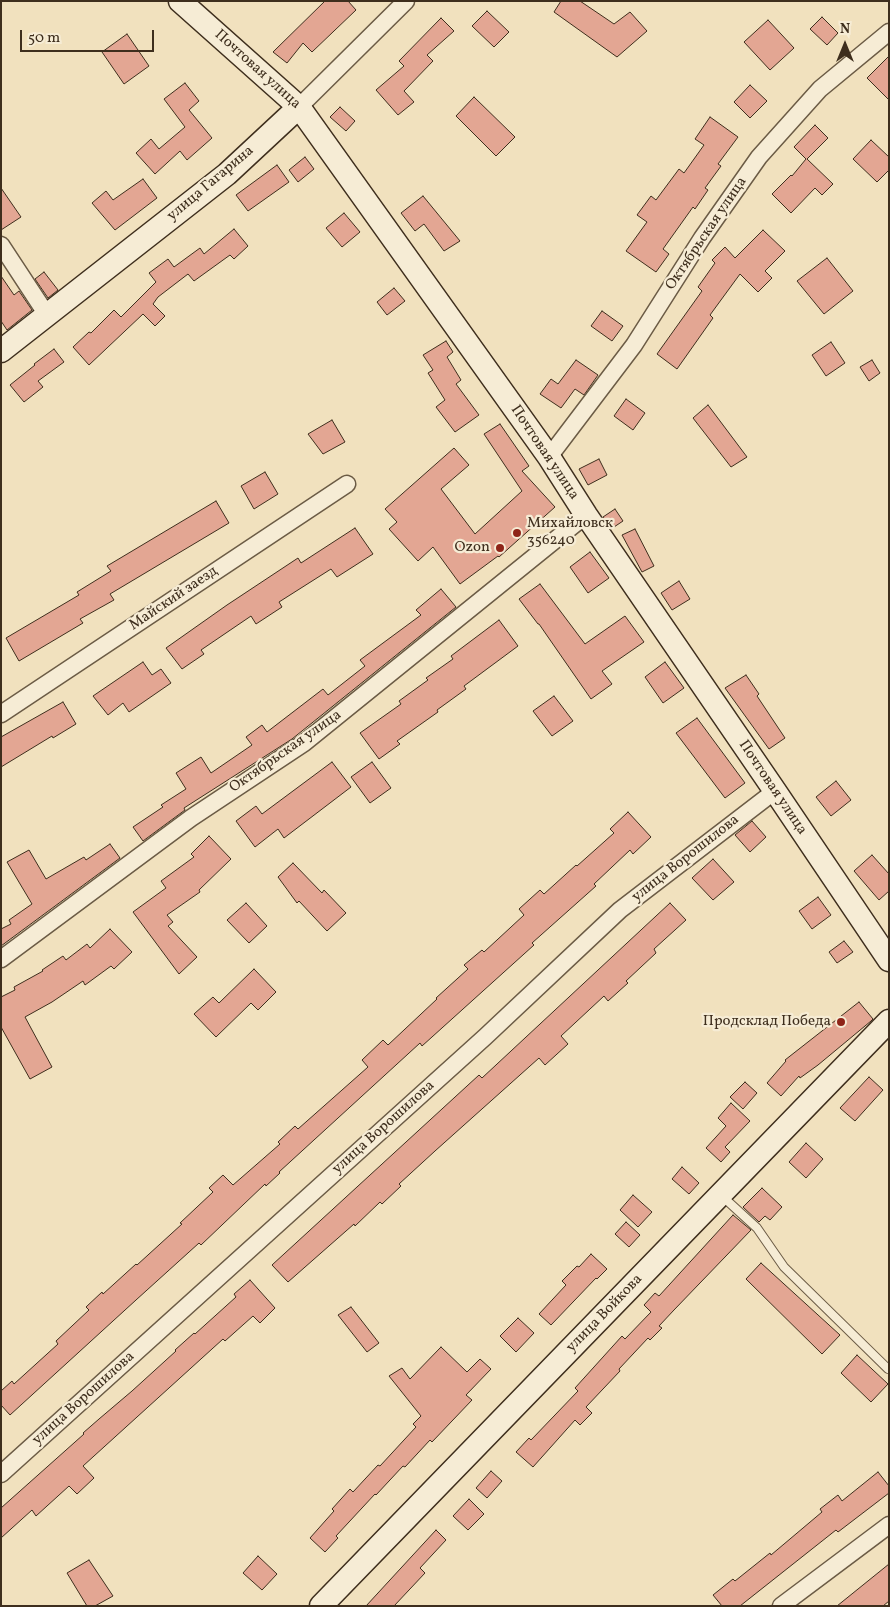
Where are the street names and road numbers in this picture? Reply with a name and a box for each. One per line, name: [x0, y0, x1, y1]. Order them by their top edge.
street label: Почтовая улица: [210, 26, 304, 114]
street label: улица Гагарина: [164, 143, 258, 225]
street label: Октябрьская улица: [662, 174, 752, 294]
street label: Почтовая улица: [506, 402, 582, 504]
street label: Майский заезд: [126, 563, 222, 635]
street label: Октябрьская улица: [226, 707, 346, 797]
street label: Почтовая улица: [734, 737, 810, 839]
street label: улица Ворошилова: [629, 811, 743, 907]
street label: улица Ворошилова: [329, 1077, 439, 1179]
street label: улица Войкова: [563, 1271, 647, 1357]
street label: улица Ворошилова: [29, 1348, 139, 1450]

